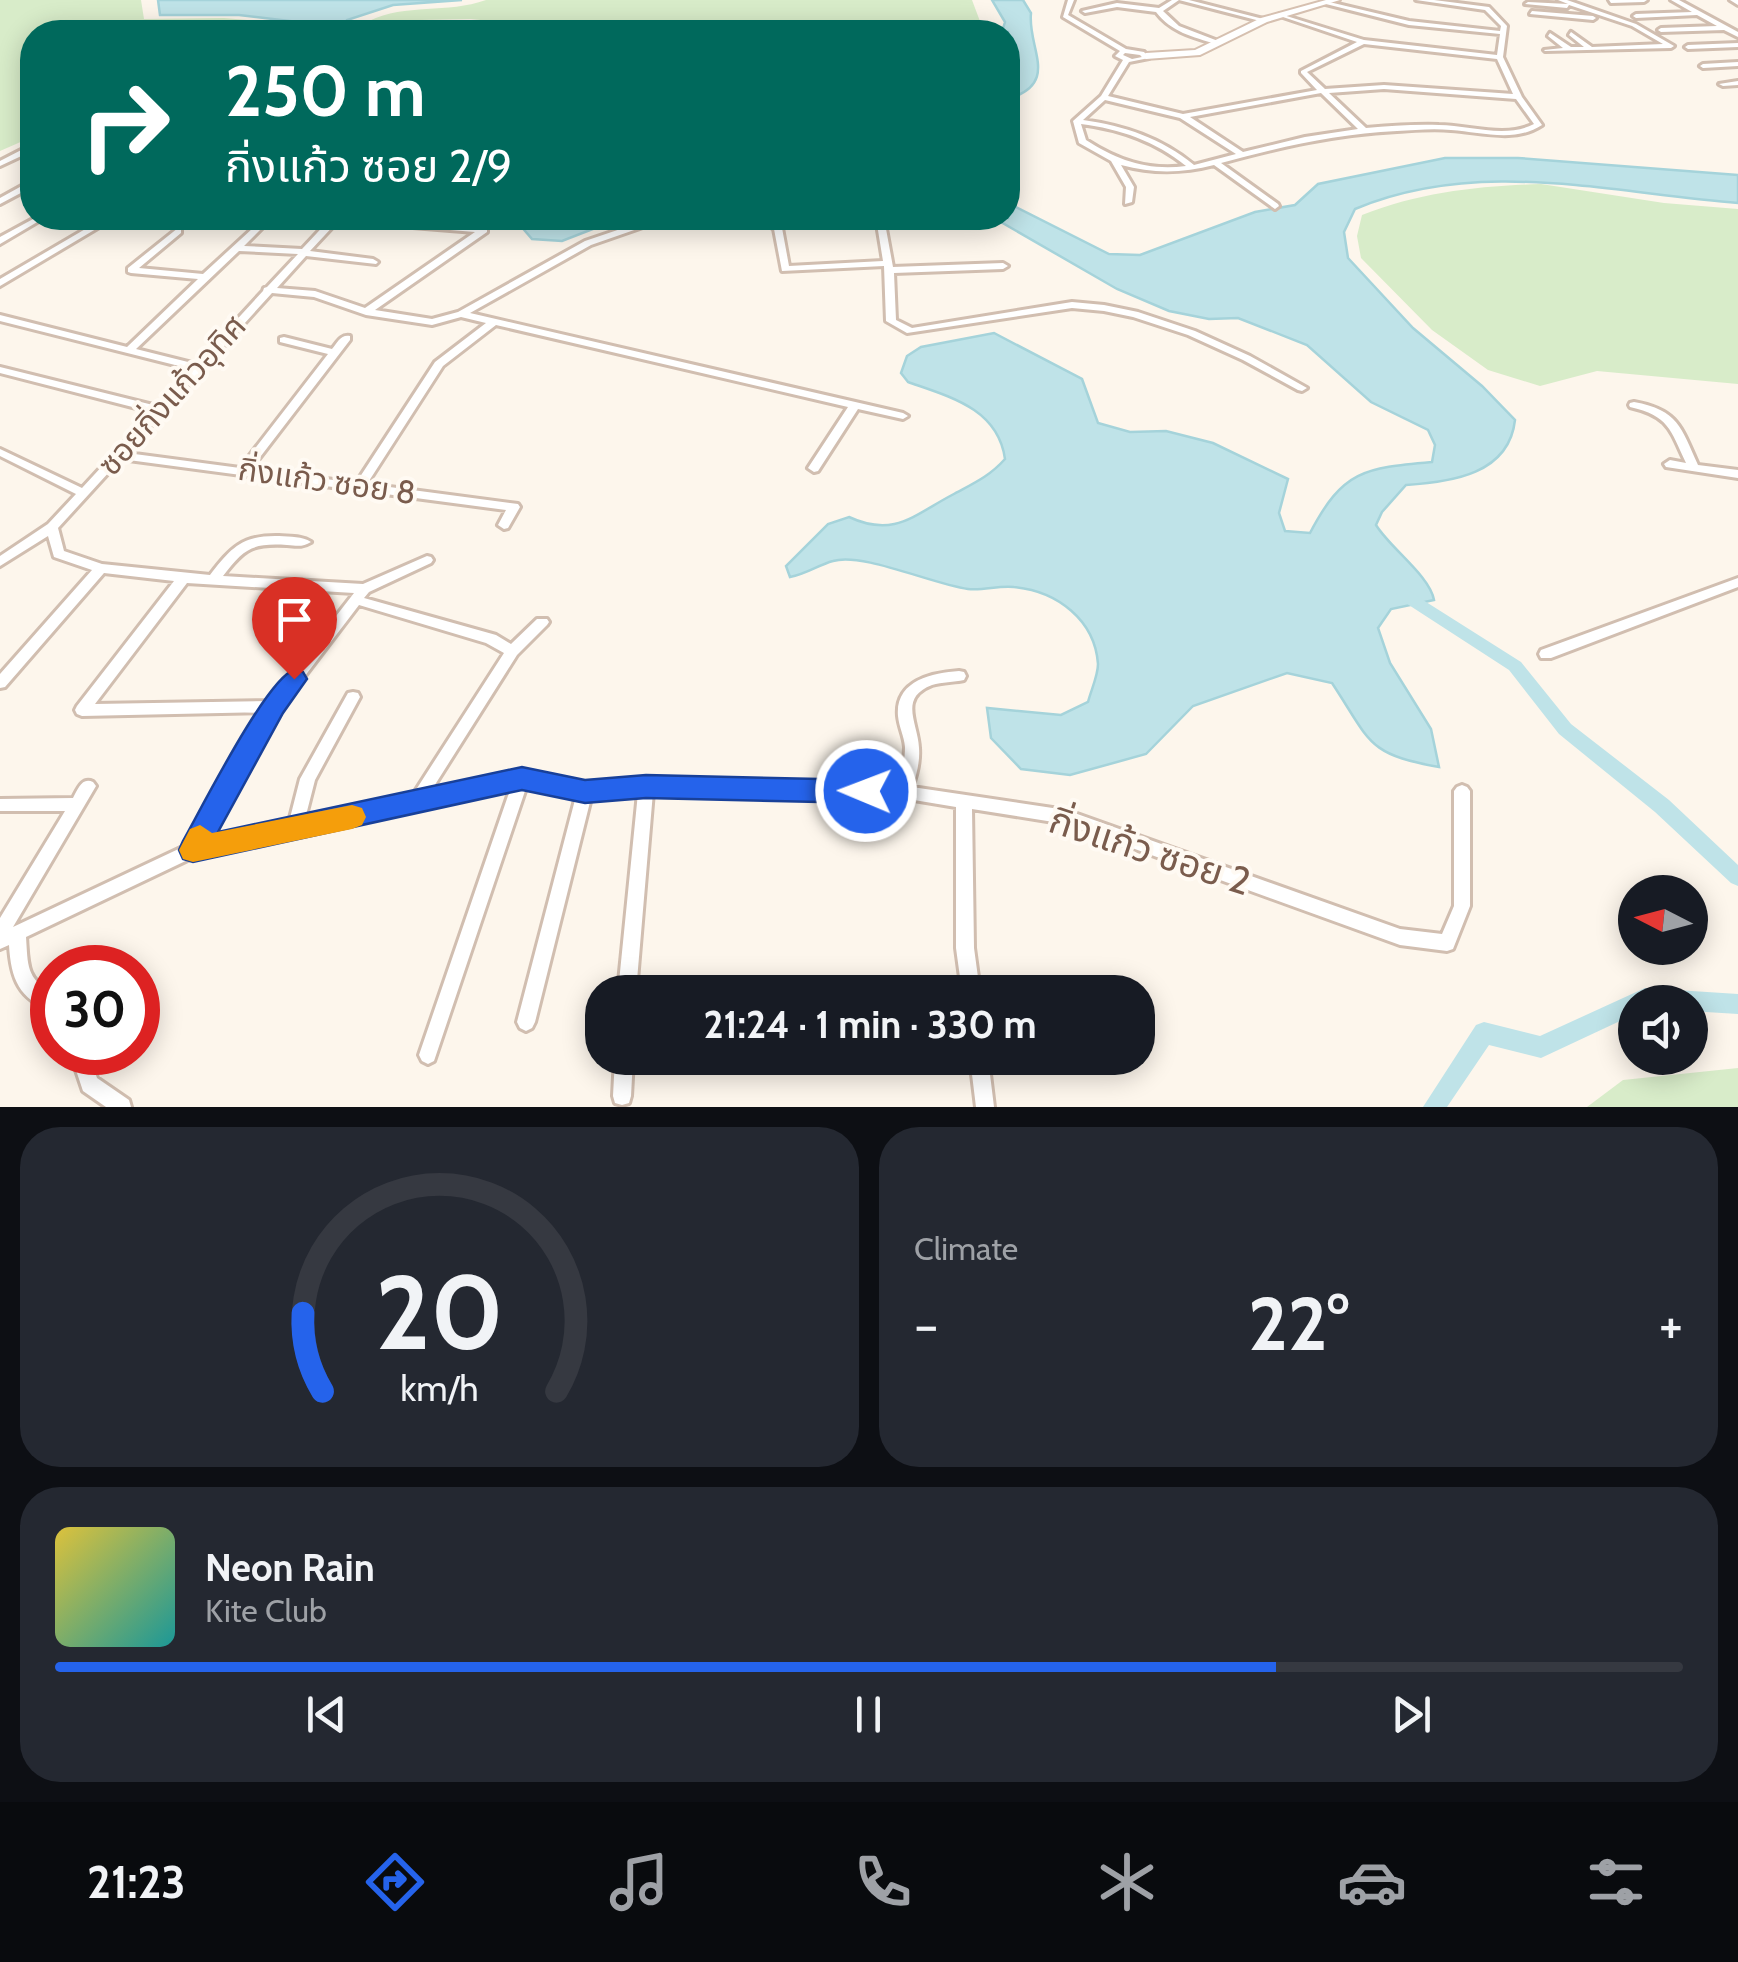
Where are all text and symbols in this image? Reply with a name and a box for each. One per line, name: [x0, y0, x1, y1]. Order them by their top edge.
text: 250 m: [225, 48, 426, 134]
icon: right: [60, 60, 190, 190]
text: กิ่งแก้ว ซอย 2/9: [225, 139, 512, 193]
street label: ซอยกิ่งแก้วอุทิศ: [89, 306, 254, 483]
street label: กิ่งแก้ว ซอย 8: [236, 449, 418, 512]
pin: [252, 577, 337, 680]
icon: arrive: [267, 592, 322, 647]
position arrow: [814, 739, 918, 843]
street label: กิ่งแก้ว ซอย 2: [1044, 796, 1257, 905]
north arrow: [1618, 875, 1708, 965]
map controls: [1618, 875, 1708, 1075]
speed limit sign: 30: [30, 945, 160, 1075]
button: sound: [1618, 985, 1708, 1075]
text: 21:24 · 1 min · 330 m: [703, 1001, 1037, 1048]
text: Climate: [914, 1229, 1018, 1268]
text: 20: [375, 1249, 504, 1375]
text: 22°: [1248, 1278, 1349, 1369]
text: −: [914, 1291, 938, 1358]
text: +: [1659, 1291, 1683, 1358]
text: km/h: [400, 1367, 479, 1410]
text: Neon Rain: [205, 1544, 375, 1591]
text: Kite Club: [205, 1591, 327, 1630]
icon: previous: [299, 1687, 354, 1742]
icon: pause: [841, 1687, 896, 1742]
icon: next: [1384, 1687, 1439, 1742]
icon: directions: [360, 1847, 430, 1917]
icon: music: [604, 1847, 674, 1917]
icon: phone: [848, 1847, 918, 1917]
icon: climate: [1092, 1847, 1162, 1917]
icon: car: [1337, 1847, 1407, 1917]
icon: filters: [1581, 1847, 1651, 1917]
text: 21:23: [87, 1855, 186, 1909]

